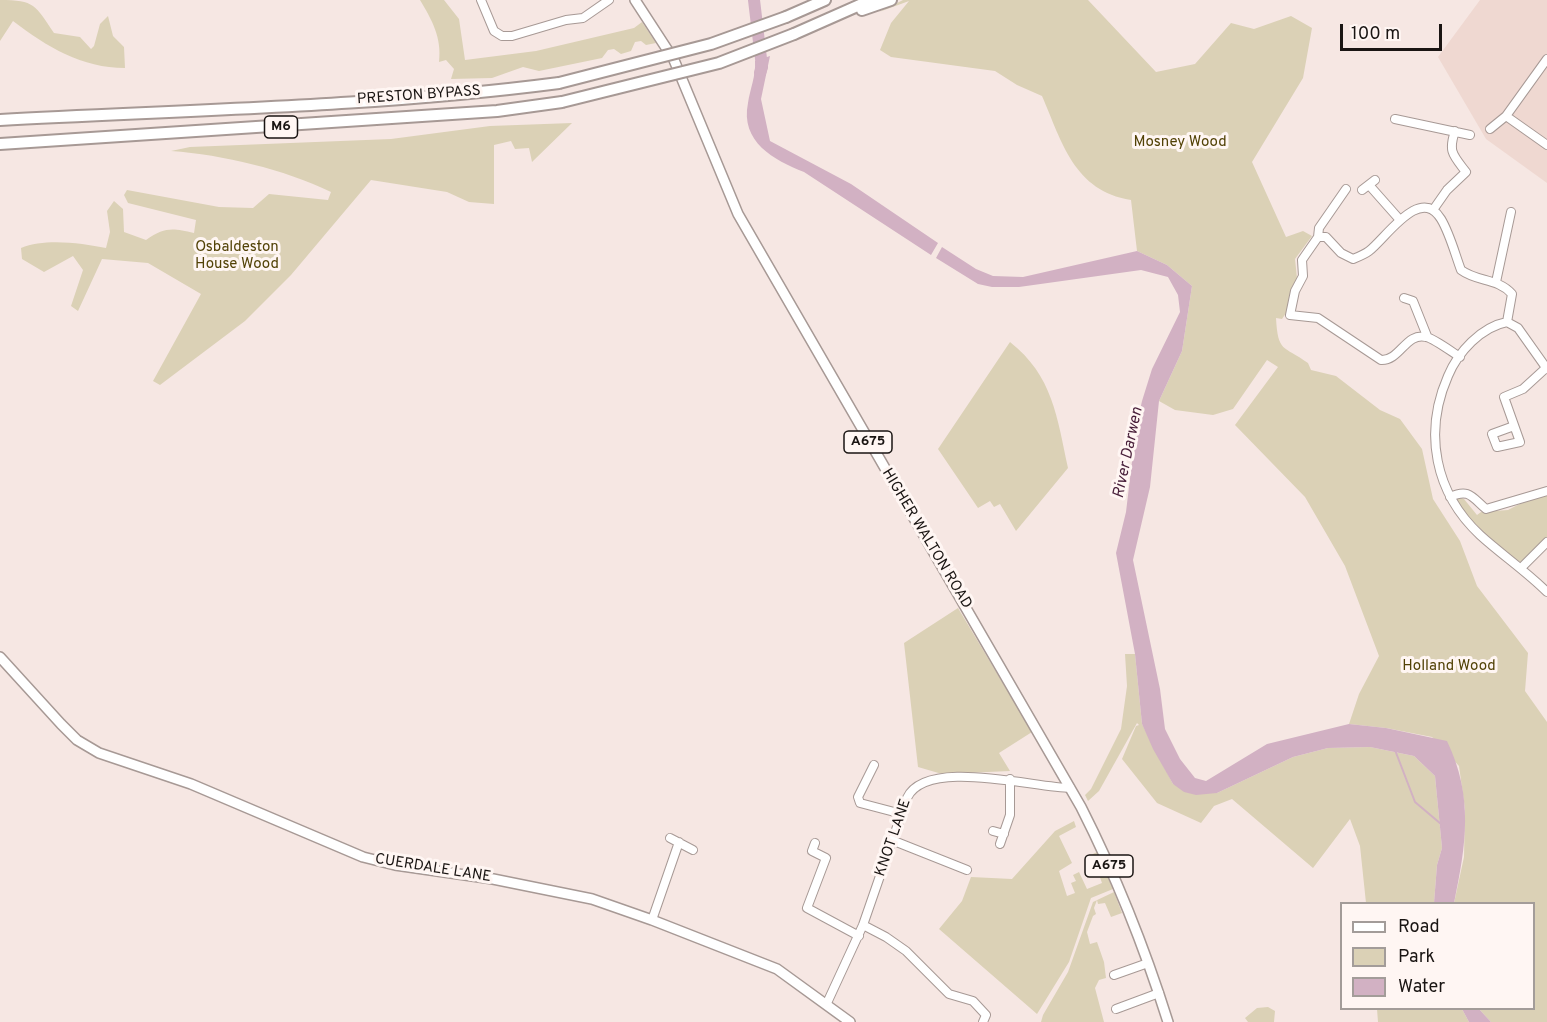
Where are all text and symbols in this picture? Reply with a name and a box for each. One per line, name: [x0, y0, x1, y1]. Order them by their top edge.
scale bar: [1343, 12, 1445, 50]
text: 100 m: [1351, 23, 1400, 46]
street label: PRESTON BYPASS: [356, 83, 482, 109]
road number: M6: [264, 116, 298, 138]
park label: Mosney Wood: [1133, 134, 1227, 152]
park label: Osbaldeston House Wood: [195, 239, 279, 274]
water label: River Darwen: [1110, 406, 1148, 500]
road number: A675: [844, 431, 892, 453]
street label: HIGHER WALTON ROAD: [877, 466, 975, 612]
park label: Holland Wood: [1402, 658, 1496, 676]
street label: KNOT LANE: [872, 797, 916, 879]
street label: CUERDALE LANE: [374, 851, 492, 887]
road number: A675: [1085, 855, 1133, 877]
legend: [1340, 902, 1535, 1010]
text: Road: [1398, 916, 1440, 939]
text: Park: [1398, 946, 1435, 969]
text: Water: [1398, 976, 1445, 999]

